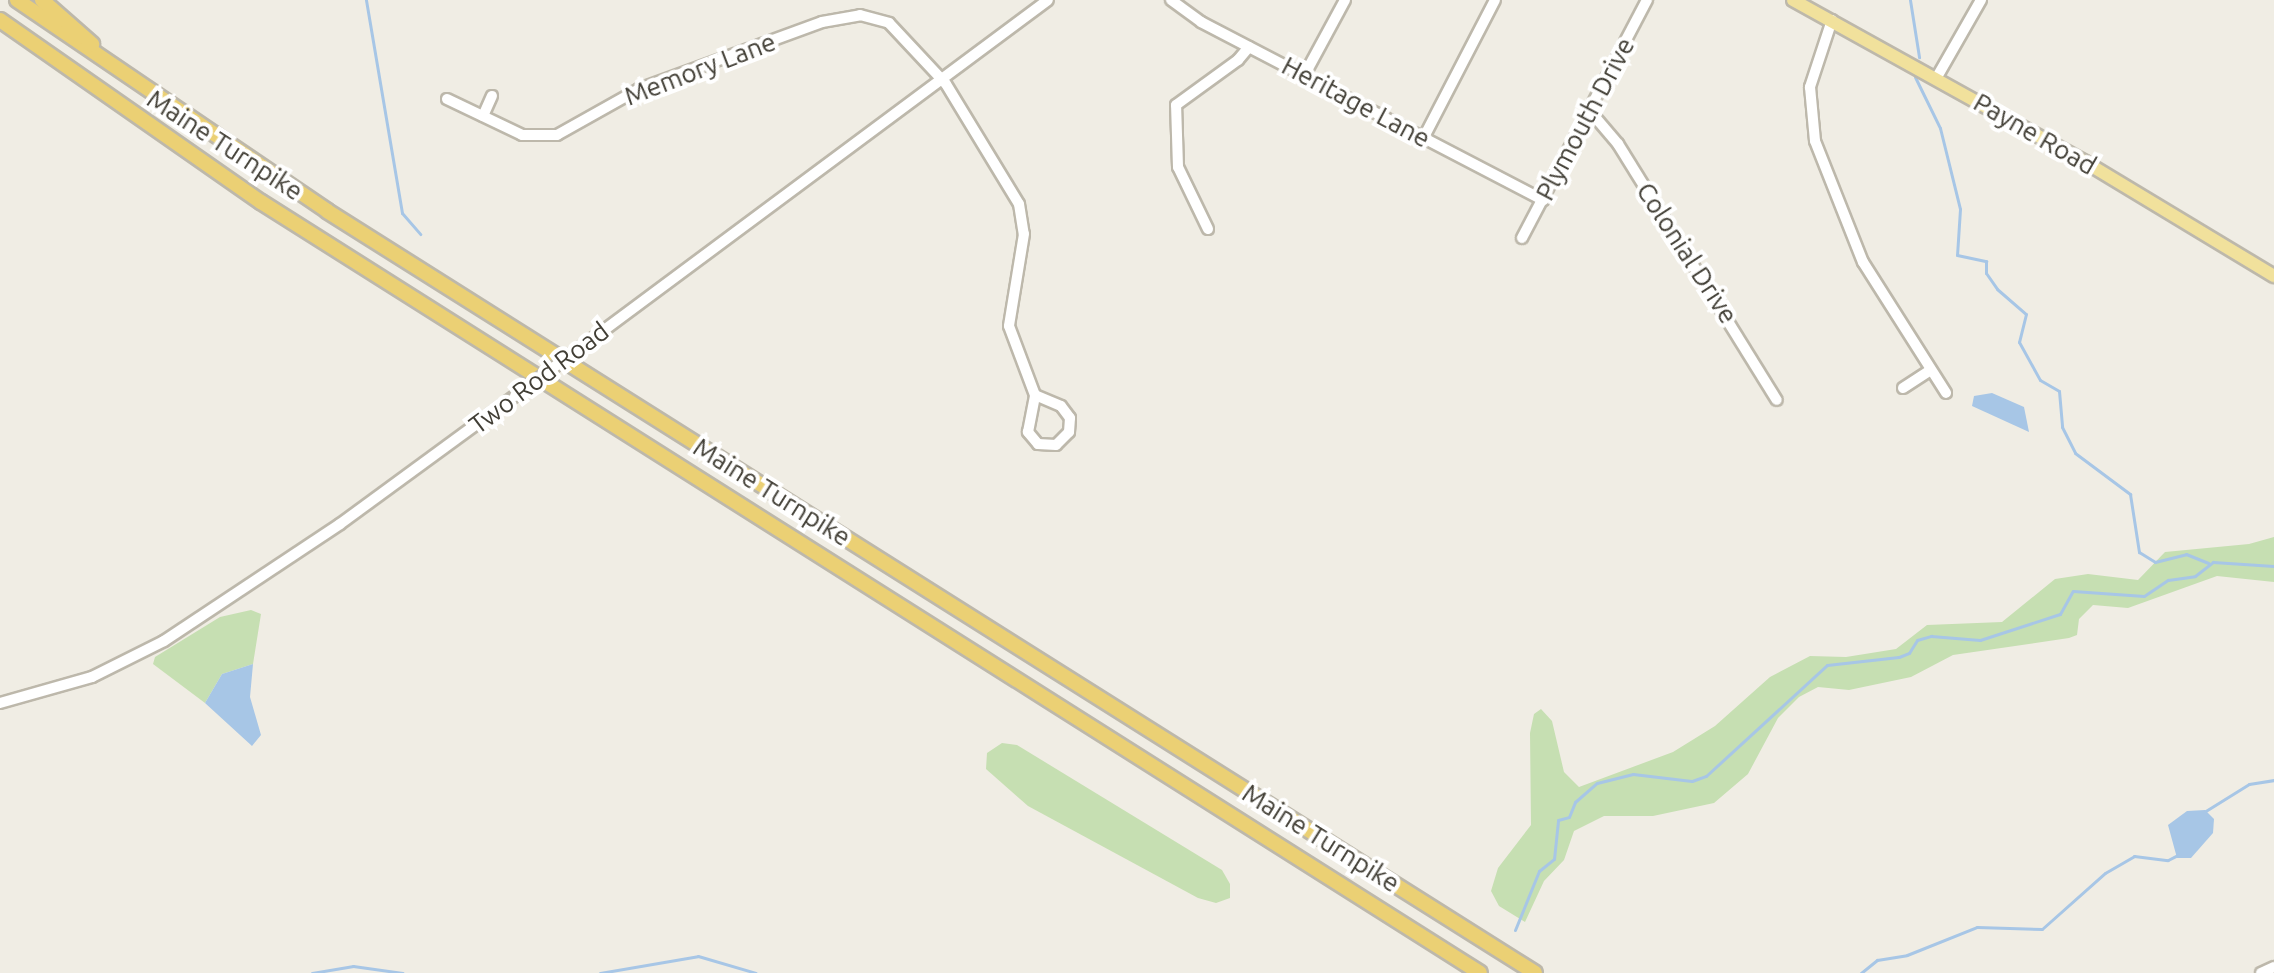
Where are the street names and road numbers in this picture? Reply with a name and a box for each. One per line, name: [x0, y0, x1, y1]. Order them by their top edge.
street label: Memory Lane: [620, 26, 780, 112]
street label: Plymouth Drive: [1529, 32, 1641, 206]
street label: Heritage Lane: [1277, 50, 1435, 154]
street label: Maine Turnpike: [141, 83, 309, 207]
street label: Payne Road: [1968, 86, 2102, 182]
street label: Colonial Drive: [1630, 177, 1744, 329]
street label: Two Rod Road: [463, 315, 615, 441]
street label: Maine Turnpike: [688, 431, 856, 553]
street label: Maine Turnpike: [1237, 777, 1405, 899]

